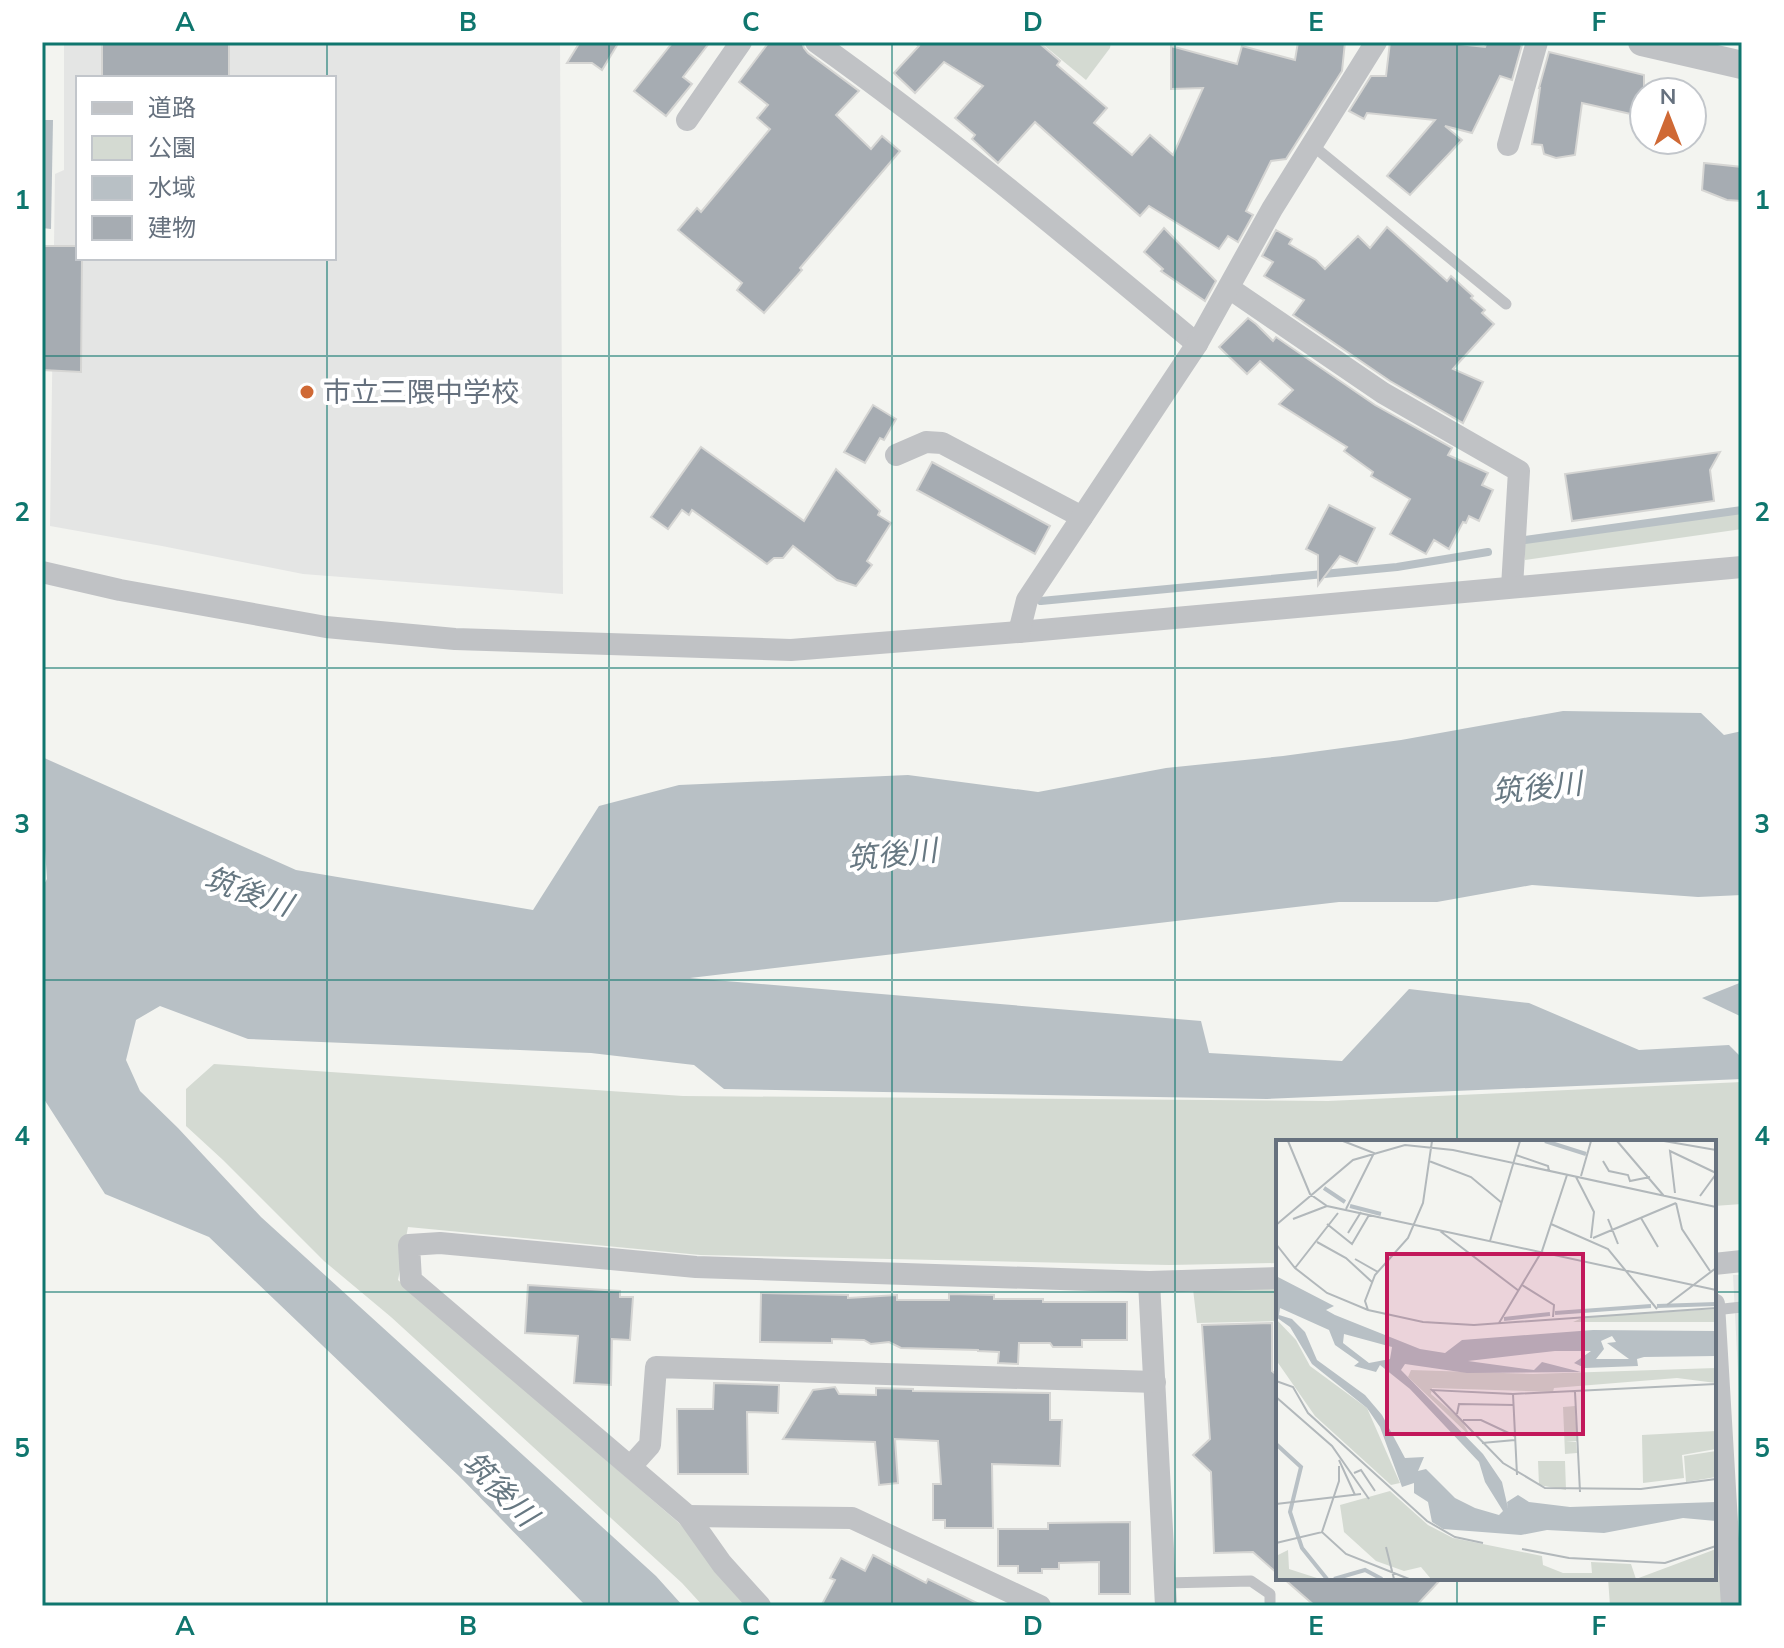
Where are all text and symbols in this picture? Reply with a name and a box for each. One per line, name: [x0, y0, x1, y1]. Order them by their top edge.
text: A: [175, 5, 195, 38]
text: B: [459, 5, 477, 38]
text: C: [742, 5, 760, 38]
text: D: [1023, 5, 1043, 38]
text: E: [1308, 5, 1324, 38]
text: F: [1592, 5, 1607, 38]
legend: [76, 76, 336, 260]
north arrow: [1628, 76, 1708, 156]
text: N: [1660, 82, 1676, 110]
text: 道路: [148, 92, 196, 122]
text: 公園: [148, 132, 196, 162]
text: 水域: [148, 172, 196, 202]
text: 1: [14, 183, 30, 216]
text: 1: [1754, 183, 1770, 216]
text: 建物: [148, 212, 196, 242]
place label: 市立三隈中学校: [323, 374, 519, 409]
marker: 市立三隈中学校: [298, 383, 316, 401]
text: 2: [14, 495, 30, 528]
text: 2: [1754, 495, 1770, 528]
water label: 筑後川: [1490, 763, 1587, 811]
text: 3: [14, 807, 30, 840]
text: 3: [1754, 807, 1770, 840]
water label: 筑後川: [845, 830, 942, 878]
water label: 筑後川: [200, 858, 300, 925]
text: 4: [14, 1119, 30, 1152]
text: 4: [1754, 1119, 1770, 1152]
inset map: [1276, 1140, 1716, 1580]
text: 5: [14, 1431, 30, 1464]
text: 5: [1754, 1431, 1770, 1464]
water label: 筑後川: [455, 1443, 548, 1536]
text: A: [175, 1609, 195, 1642]
text: B: [459, 1609, 477, 1642]
text: C: [742, 1609, 760, 1642]
text: D: [1023, 1609, 1043, 1642]
text: E: [1308, 1609, 1324, 1642]
text: F: [1592, 1609, 1607, 1642]

